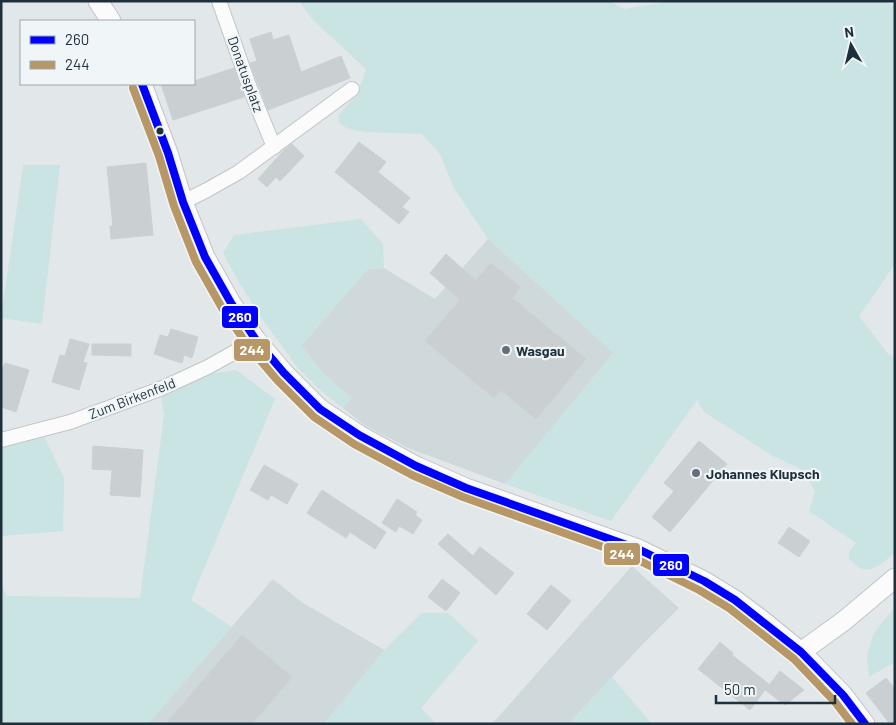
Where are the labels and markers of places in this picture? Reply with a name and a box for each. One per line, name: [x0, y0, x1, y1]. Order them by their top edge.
unlabelled marker: [155, 126, 165, 136]
place label: Wasgau: [516, 342, 565, 359]
marker: Wasgau: [500, 344, 512, 356]
place label: Johannes Klupsch: [706, 465, 820, 482]
marker: Johannes Klupsch: [690, 467, 702, 479]

